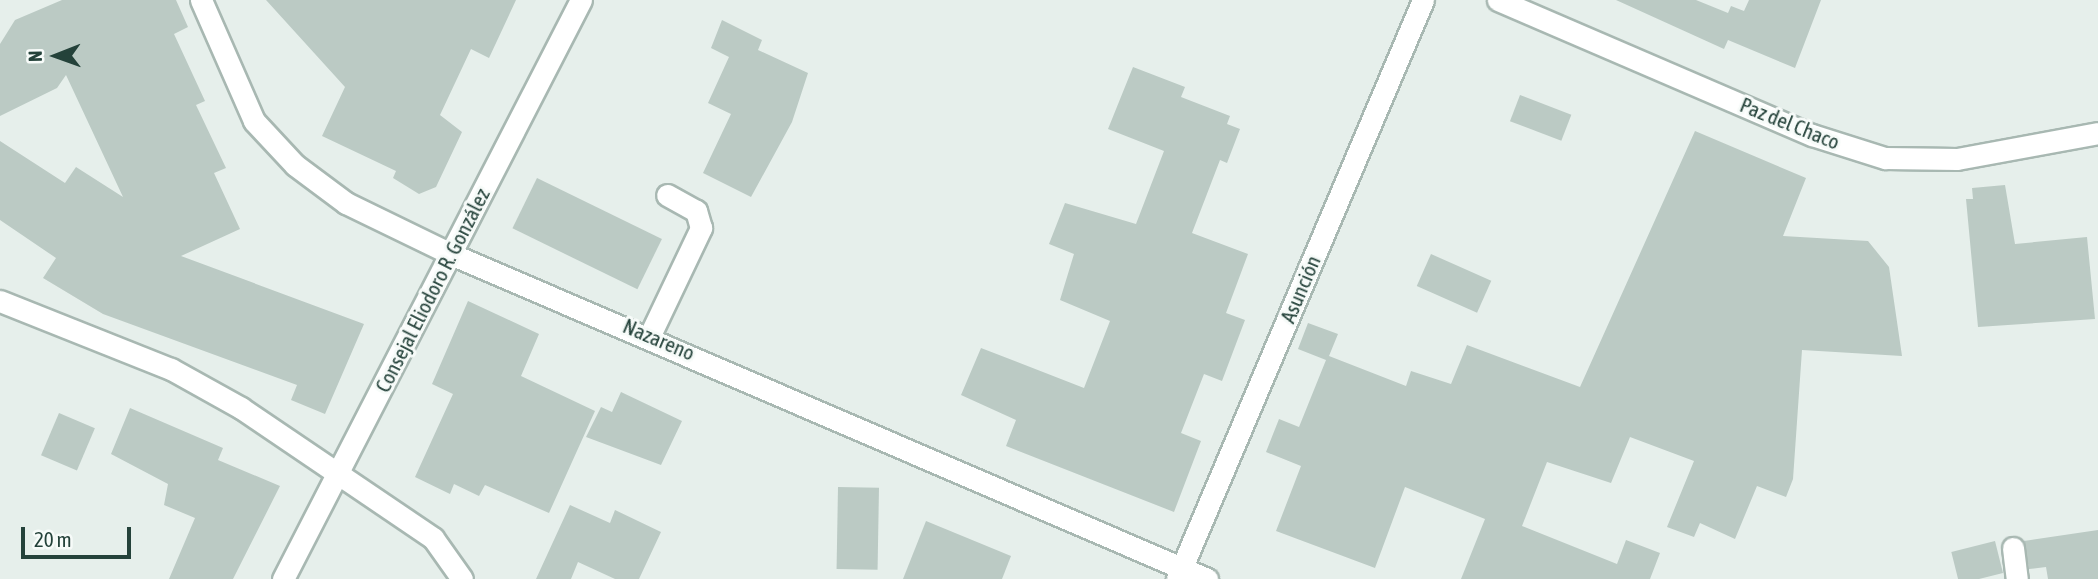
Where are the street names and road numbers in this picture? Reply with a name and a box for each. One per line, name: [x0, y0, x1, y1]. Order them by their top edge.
street label: Paz del Chaco: [1737, 92, 1843, 154]
street label: Consejal Eliodoro R. González: [370, 184, 494, 396]
street label: Asunción: [1275, 252, 1325, 326]
street label: Nazareno: [619, 313, 699, 365]

